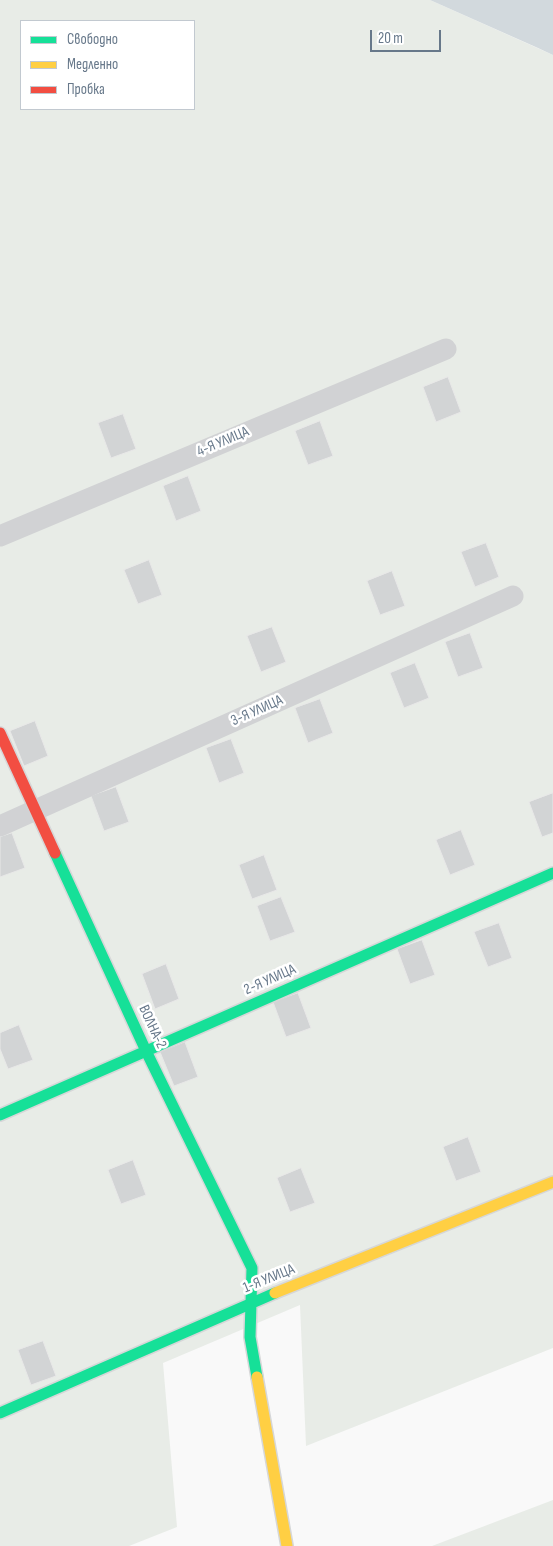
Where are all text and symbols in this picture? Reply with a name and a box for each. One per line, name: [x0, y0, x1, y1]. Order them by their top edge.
legend: [20, 20, 195, 110]
scale bar: [373, 20, 444, 52]
text: 20 m: [378, 29, 403, 48]
text: Свободно: [67, 30, 118, 49]
text: Медленно: [67, 55, 118, 74]
text: Пробка: [67, 80, 105, 99]
street label: 4-Я УЛИЦА: [194, 423, 252, 461]
street label: 3-Я УЛИЦА: [228, 692, 286, 730]
street label: 2-Я УЛИЦА: [241, 961, 299, 999]
street label: ВОЛНА-2: [134, 1002, 170, 1052]
street label: 1-Я УЛИЦА: [241, 1261, 297, 1297]

